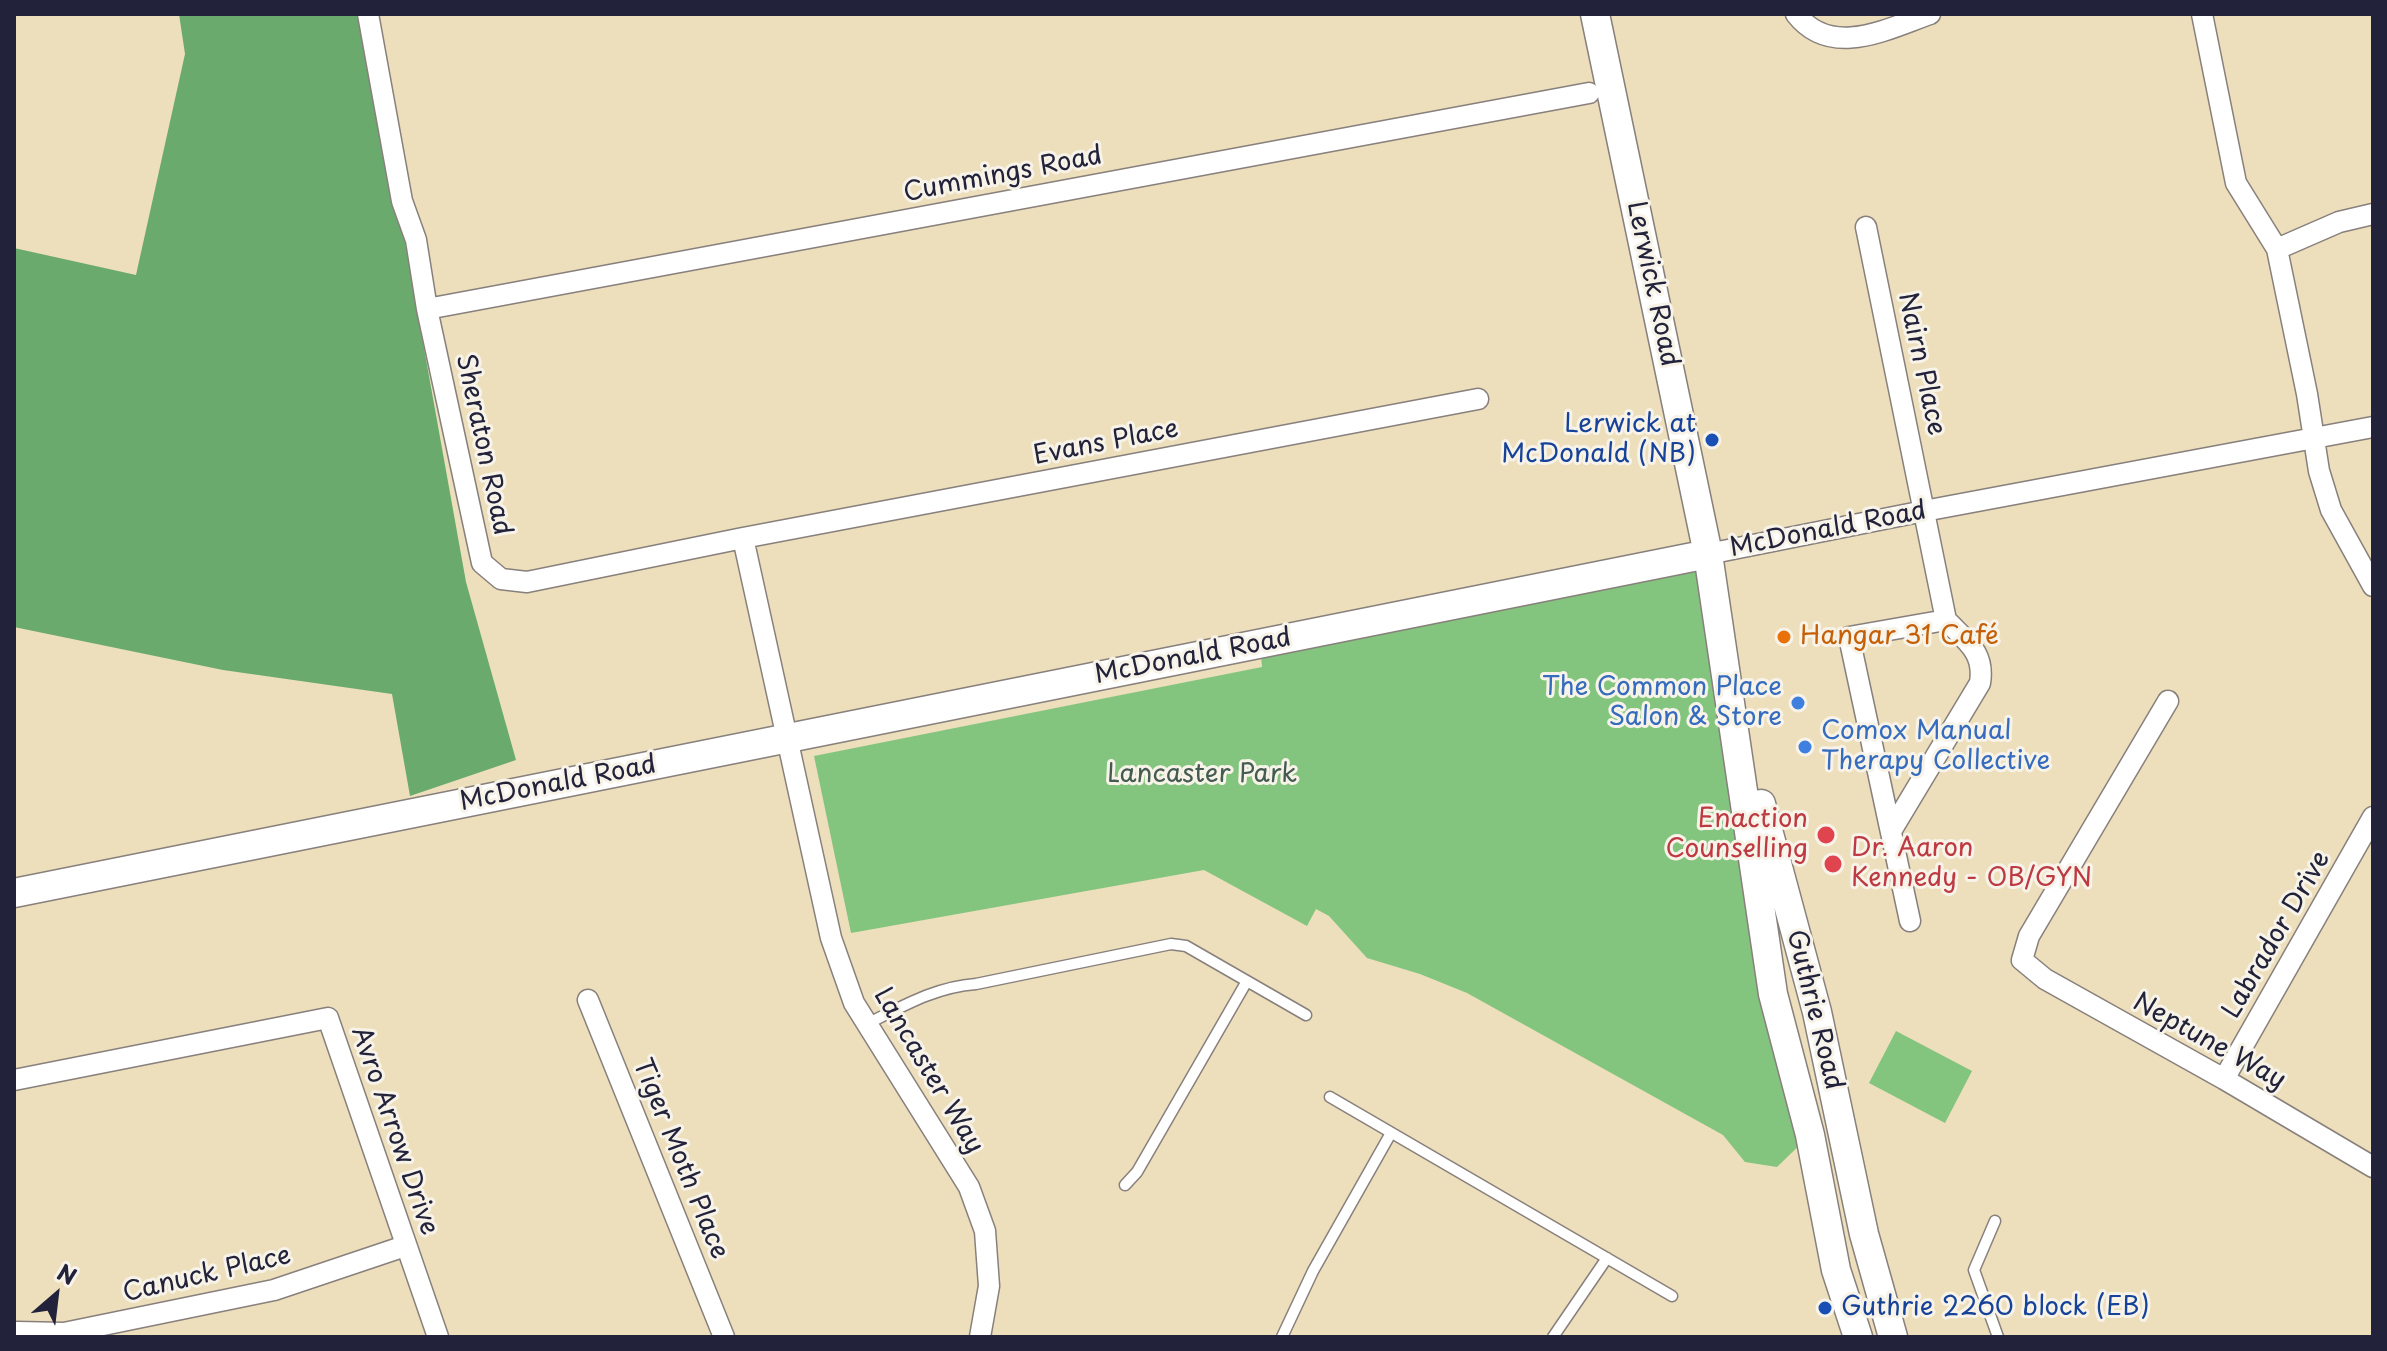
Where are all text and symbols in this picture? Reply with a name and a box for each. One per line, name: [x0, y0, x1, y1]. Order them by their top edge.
street label: Cummings Road: [901, 140, 1105, 210]
street label: Lerwick Road: [1619, 199, 1685, 369]
street label: Nairn Place: [1891, 290, 1951, 438]
street label: Sheraton Road: [449, 352, 517, 538]
place label: Lerwick at McDonald (NB): [1501, 409, 1696, 470]
street label: Evans Place: [1031, 414, 1181, 472]
marker: Lerwick at McDonald (NB): [1703, 431, 1721, 449]
street label: McDonald Road: [1727, 496, 1929, 564]
place label: Hangar 31 Café: [1800, 621, 1999, 653]
street label: McDonald Road: [1092, 623, 1294, 691]
marker: Hangar 31 Café: [1775, 628, 1793, 646]
place label: The Common Place Salon & Store: [1542, 672, 1782, 734]
marker: The Common Place Salon & Store: [1789, 694, 1807, 712]
place label: Comox Manual Therapy Collective: [1821, 716, 2050, 778]
marker: Comox Manual Therapy Collective: [1796, 738, 1814, 756]
street label: McDonald Road: [457, 750, 659, 818]
park label: Lancaster Park: [1107, 759, 1297, 791]
place label: Enaction Counselling: [1666, 804, 1808, 866]
marker: Enaction Counselling: [1815, 824, 1837, 846]
place label: Dr. Aaron Kennedy - OB/GYN: [1851, 833, 2092, 894]
street label: Labrador Drive: [2217, 846, 2337, 1024]
marker: Dr. Aaron Kennedy - OB/GYN: [1822, 853, 1844, 875]
street label: Guthrie Road: [1779, 927, 1849, 1093]
street label: Lancaster Way: [866, 982, 990, 1160]
street label: Neptune Way: [2127, 987, 2291, 1097]
street label: Avro Arrow Drive: [344, 1023, 444, 1239]
street label: Tiger Moth Place: [626, 1054, 734, 1264]
street label: Canuck Place: [120, 1241, 294, 1309]
north arrow: [16, 1255, 96, 1335]
text: N: [52, 1255, 83, 1292]
place label: Guthrie 2260 block (EB): [1841, 1292, 2150, 1324]
marker: Guthrie 2260 block (EB): [1816, 1299, 1834, 1317]

